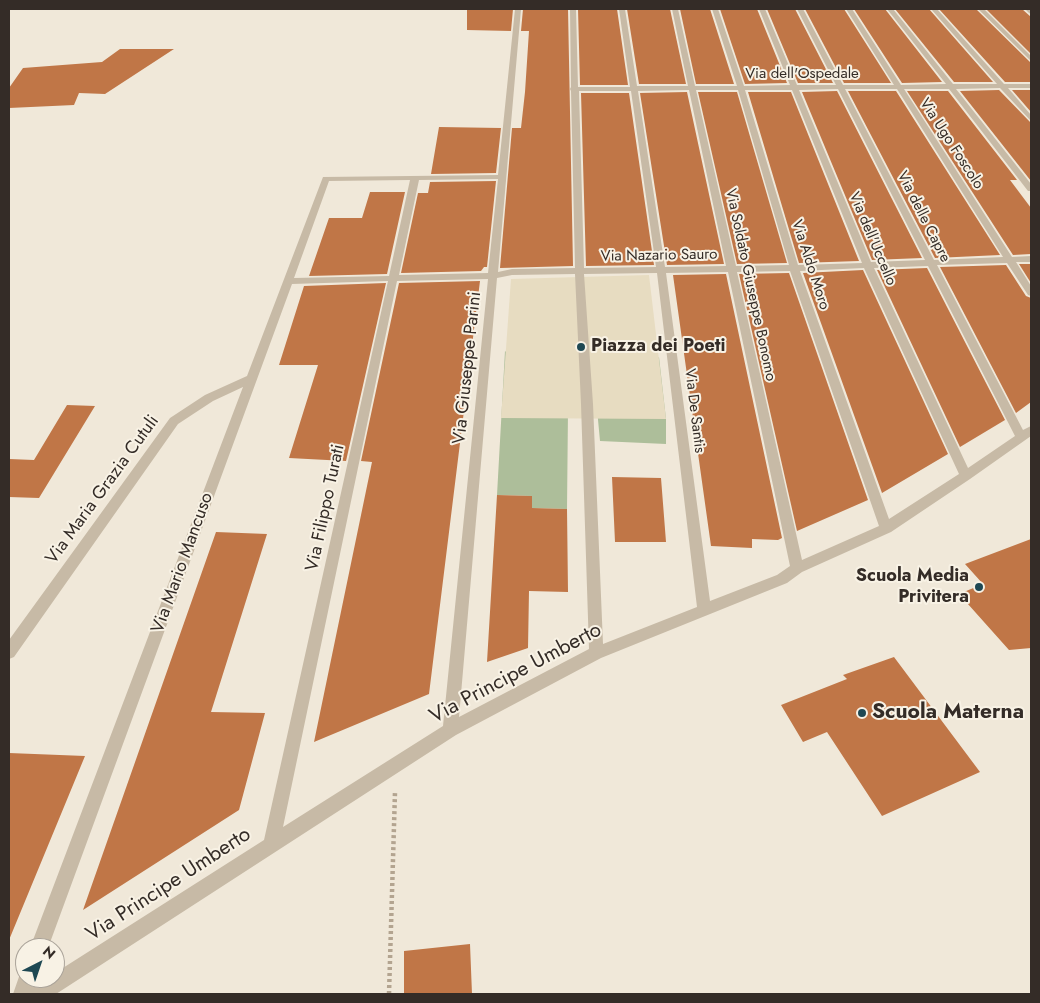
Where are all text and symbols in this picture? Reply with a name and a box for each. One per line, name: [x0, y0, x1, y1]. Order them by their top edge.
street label: Via dell'Ospedale: [745, 65, 859, 83]
street label: Via Ugo Foscolo: [915, 95, 987, 193]
street label: Via delle Capre: [892, 169, 954, 265]
street label: Via Soldato Giuseppe Bonomo: [721, 187, 779, 383]
street label: Via dell'Uccello: [844, 190, 900, 288]
street label: Via Aldo Moro: [787, 218, 833, 312]
street label: Via Nazario Sauro: [601, 246, 717, 266]
street label: Via Giuseppe Parini: [449, 291, 487, 445]
place label: Piazza dei Poeti: [591, 336, 725, 358]
marker: Piazza dei Poeti: [575, 341, 587, 353]
street label: Via De Santis: [680, 368, 708, 454]
street label: Via Maria Grazia Cutuli: [42, 411, 164, 569]
street label: Via Filippo Turati: [302, 443, 350, 573]
street label: Via Mario Mancuso: [148, 490, 218, 636]
place label: Scuola Media Privitera: [856, 566, 969, 608]
marker: Scuola Media Privitera: [973, 581, 985, 593]
street label: Via Principe Umberto: [426, 618, 606, 730]
place label: Scuola Materna: [872, 700, 1024, 726]
marker: Scuola Materna: [856, 707, 868, 719]
street label: Via Principe Umberto: [82, 822, 256, 948]
north arrow: [15, 938, 65, 988]
text: N: [38, 941, 60, 964]

